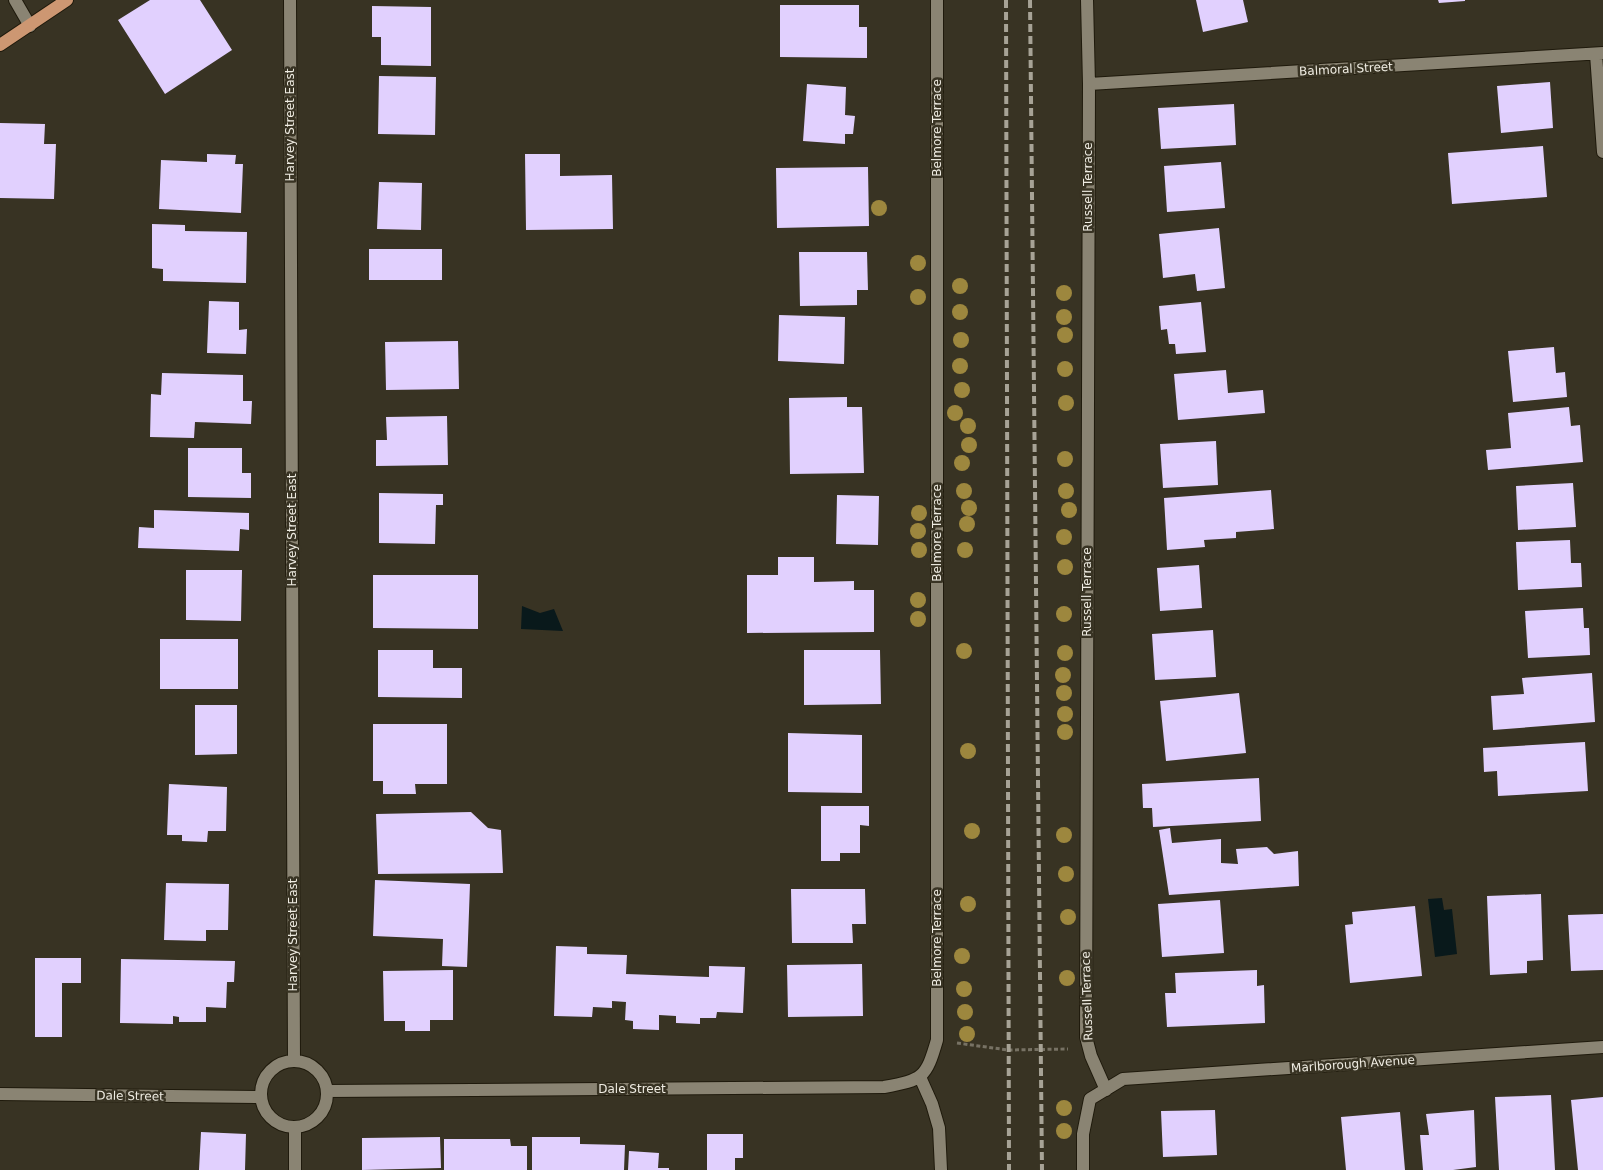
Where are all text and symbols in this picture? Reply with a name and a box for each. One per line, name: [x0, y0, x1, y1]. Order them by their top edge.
street label: Balmoral Street: [1299, 60, 1394, 78]
street label: Harvey Street East: [283, 68, 297, 181]
street label: Belmore Terrace: [930, 79, 944, 177]
street label: Russell Terrace: [1081, 142, 1095, 232]
street label: Harvey Street East: [285, 473, 299, 586]
street label: Belmore Terrace: [930, 484, 944, 582]
street label: Russell Terrace: [1080, 547, 1094, 637]
street label: Harvey Street East: [286, 878, 300, 991]
street label: Belmore Terrace: [930, 889, 944, 987]
street label: Russell Terrace: [1078, 951, 1096, 1041]
street label: Marlborough Avenue: [1291, 1053, 1415, 1075]
street label: Dale Street: [598, 1082, 666, 1096]
street label: Dale Street: [96, 1088, 164, 1104]

